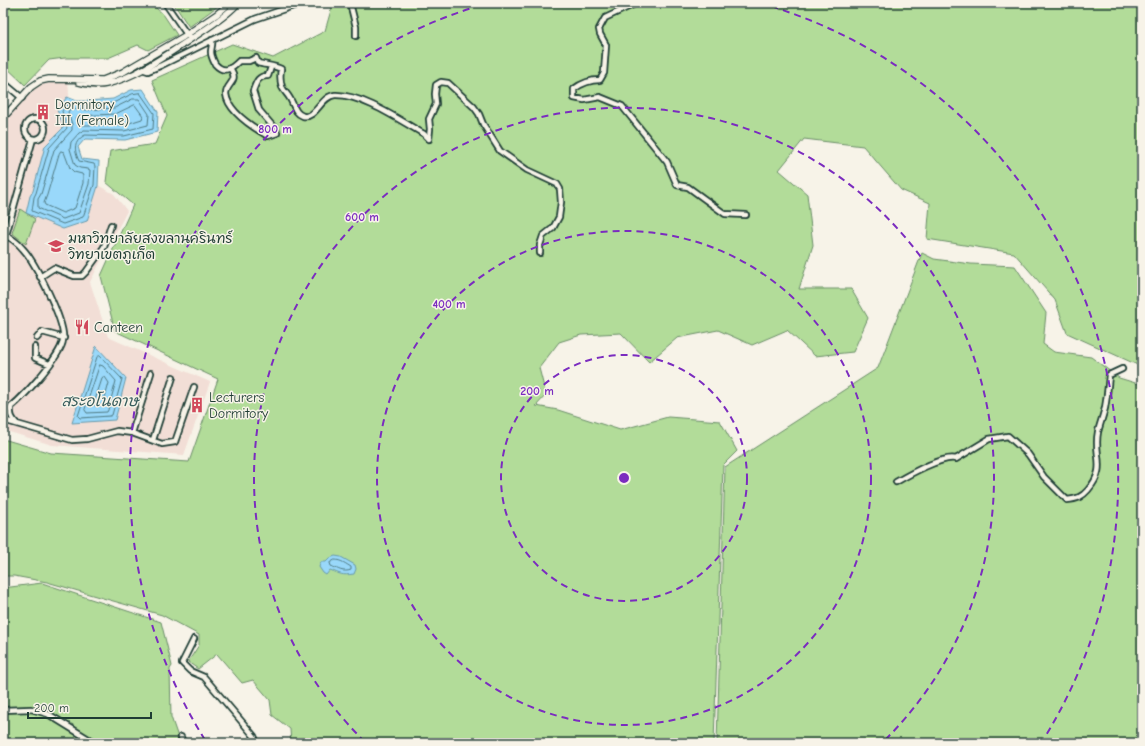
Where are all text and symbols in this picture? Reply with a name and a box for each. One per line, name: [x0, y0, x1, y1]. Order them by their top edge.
place label: Dormitory III (Female): [55, 96, 129, 129]
building icon: Dormitory III (Female): [34, 103, 52, 121]
text: 800 m: [258, 122, 292, 136]
text: 600 m: [345, 210, 379, 224]
place label: มหาวิทยาลัยสงขลานครินทร์ วิทยาเขตภูเก็ต: [68, 229, 233, 264]
school or university icon: มหาวิทยาลัยสงขลานครินทร์ วิทยาเขตภูเก็ต: [47, 237, 65, 255]
text: 400 m: [432, 297, 466, 311]
restaurant icon: Canteen: [73, 318, 91, 336]
place label: Canteen: [94, 319, 143, 336]
text: 200 m: [520, 384, 554, 398]
place label: Lecturers Dormitory: [209, 389, 269, 422]
water label: สระอโนดาษ: [62, 391, 140, 410]
building icon: Lecturers Dormitory: [188, 396, 206, 414]
centre of rings: [617, 471, 631, 485]
scale bar: [28, 694, 151, 720]
text: 200 m: [34, 701, 69, 715]

